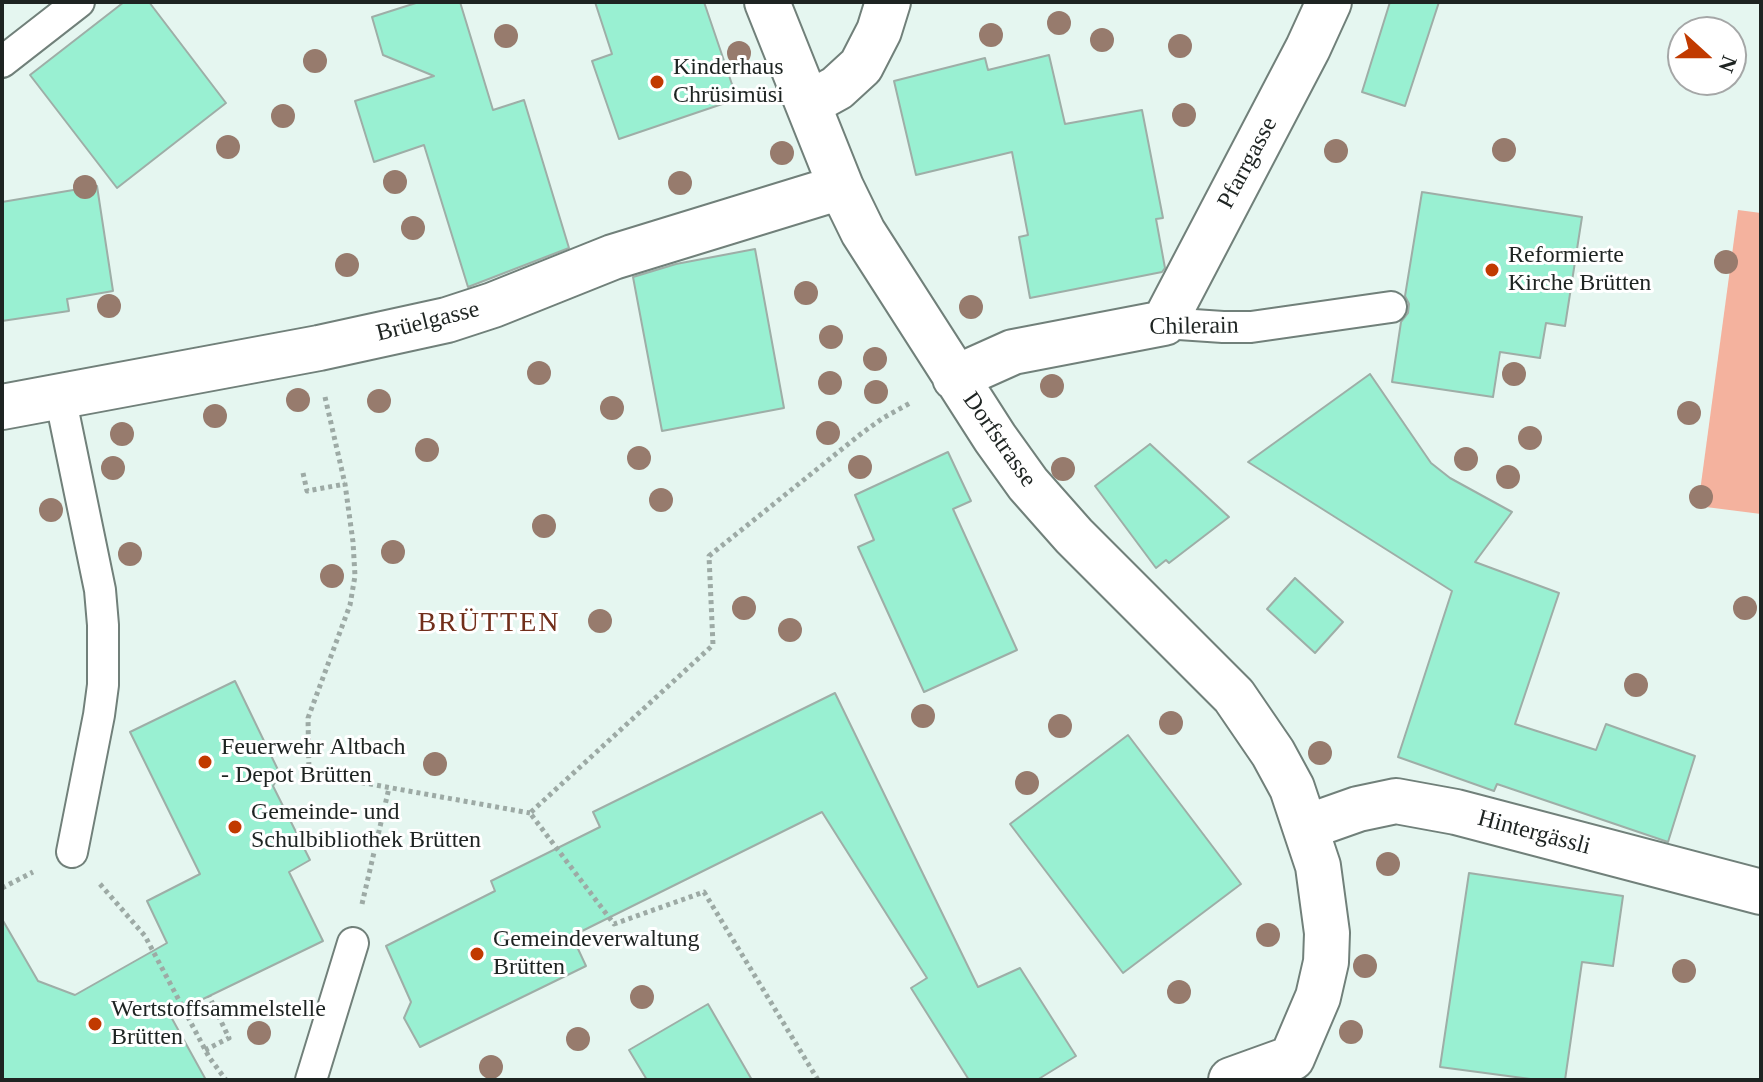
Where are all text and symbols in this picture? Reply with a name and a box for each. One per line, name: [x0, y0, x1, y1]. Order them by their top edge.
north arrow: [1667, 16, 1747, 96]
text: N: [1713, 52, 1743, 76]
place label: Kinderhaus Chrüsimüsi: [673, 54, 784, 110]
marker: Kinderhaus Chrüsimüsi: [648, 73, 666, 91]
street label: Pfarrgasse: [1212, 112, 1284, 214]
place label: Reformierte Kirche Brütten: [1508, 242, 1651, 298]
marker: Reformierte Kirche Brütten: [1483, 261, 1501, 279]
street label: Brüelgasse: [373, 295, 483, 349]
street label: Chilerain: [1149, 312, 1239, 342]
street label: Dorfstrasse: [956, 387, 1042, 493]
district label: BRÜTTEN: [417, 607, 561, 641]
place label: Feuerwehr Altbach - Depot Brütten: [221, 734, 406, 790]
marker: Feuerwehr Altbach - Depot Brütten: [196, 753, 214, 771]
place label: Gemeinde- und Schulbibliothek Brütten: [251, 799, 481, 855]
street label: Hintergässli: [1474, 804, 1594, 862]
marker: Gemeinde- und Schulbibliothek Brütten: [226, 818, 244, 836]
place label: Gemeindeverwaltung Brütten: [493, 926, 700, 982]
marker: Gemeindeverwaltung Brütten: [468, 945, 486, 963]
place label: Wertstoffsammelstelle Brütten: [111, 996, 326, 1052]
marker: Wertstoffsammelstelle Brütten: [86, 1015, 104, 1033]

